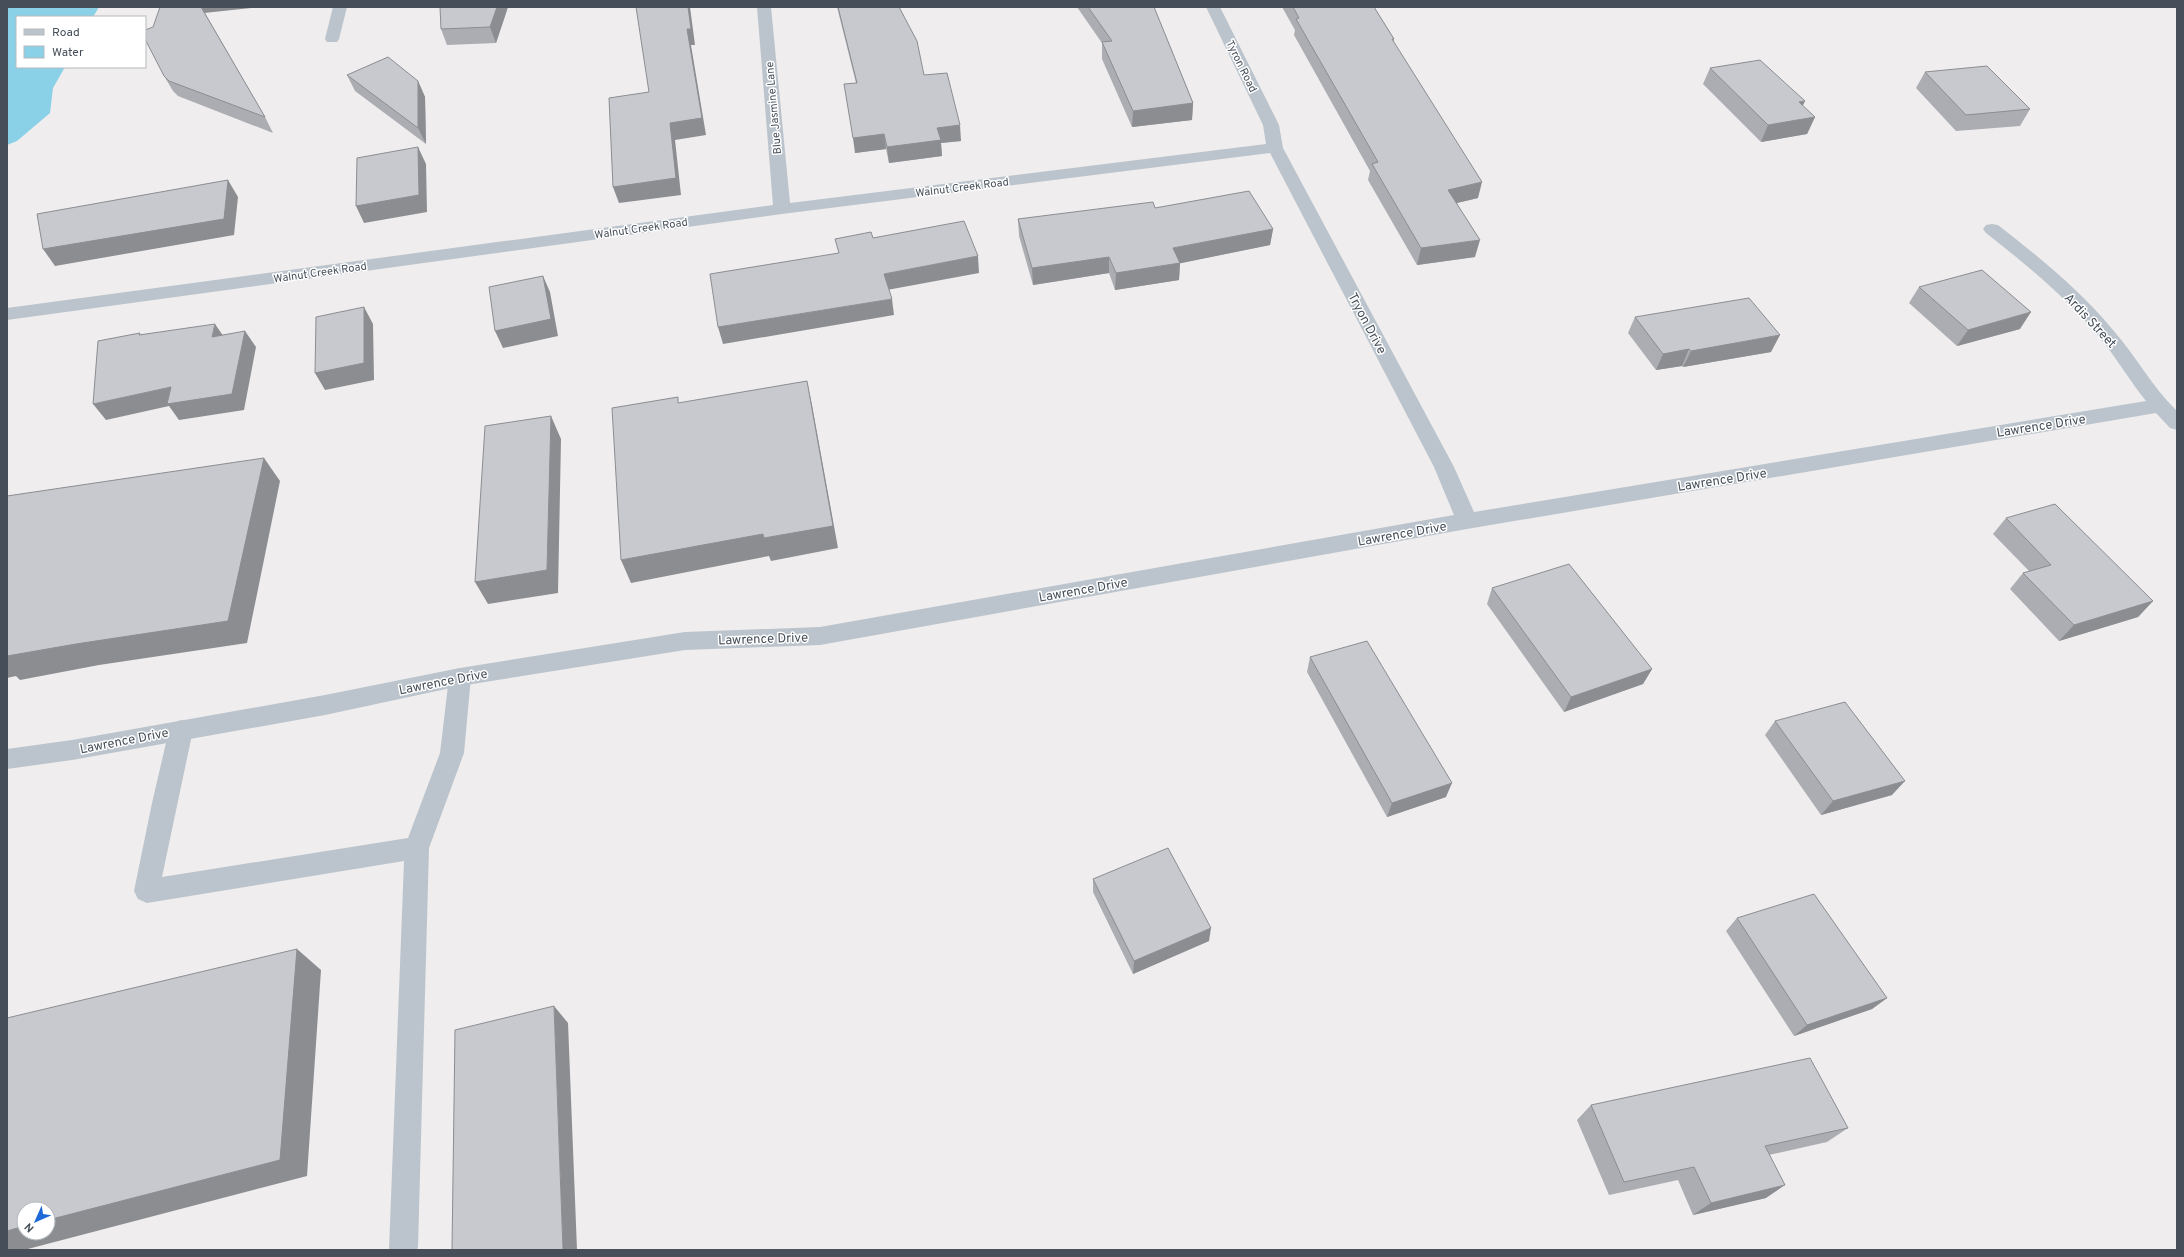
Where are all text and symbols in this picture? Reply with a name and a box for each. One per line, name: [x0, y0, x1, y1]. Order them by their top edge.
legend: [16, 16, 146, 68]
text: Road: [52, 25, 80, 41]
street label: Tyron Road: [1222, 38, 1260, 95]
text: Water: [52, 45, 84, 61]
street label: Blue Jasmine Lane: [763, 61, 785, 155]
street label: Walnut Creek Road: [915, 175, 1010, 201]
street label: Walnut Creek Road: [594, 216, 689, 242]
street label: Walnut Creek Road: [273, 260, 368, 286]
street label: Tryon Drive: [1343, 291, 1389, 357]
street label: Ardis Street: [2060, 291, 2119, 352]
street label: Lawrence Drive: [1996, 412, 2087, 442]
street label: Lawrence Drive: [1677, 466, 1768, 496]
street label: Lawrence Drive: [1357, 519, 1448, 551]
street label: Lawrence Drive: [1038, 575, 1129, 607]
street label: Lawrence Drive: [718, 630, 808, 650]
street label: Lawrence Drive: [398, 667, 489, 699]
street label: Lawrence Drive: [79, 726, 170, 758]
north arrow: [16, 1201, 56, 1241]
text: N: [22, 1220, 37, 1235]

